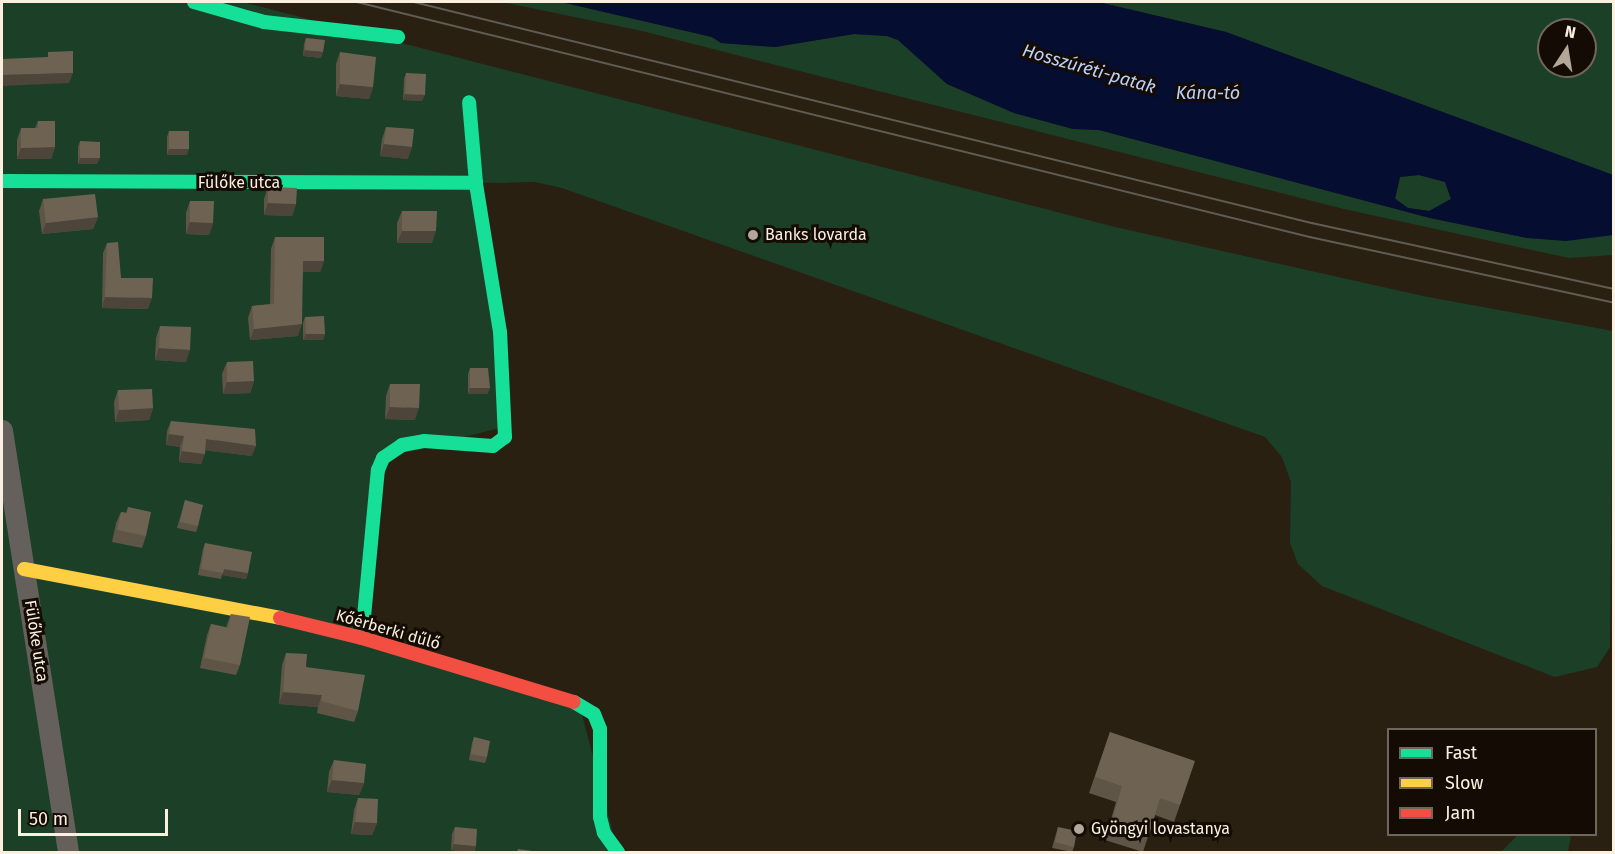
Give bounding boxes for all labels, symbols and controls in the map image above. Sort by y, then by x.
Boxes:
north arrow [1537,18,1597,78]
text: N [1563,21,1578,42]
water label: Hosszúréti-patak [1020,40,1158,98]
water label: Kána-tó [1176,82,1240,104]
street label: Fülőke utca [198,173,280,193]
place label: Banks lovarda [765,225,867,245]
marker: Banks lovarda [746,228,760,242]
street label: Fülőke utca [20,599,52,683]
street label: Kőérberki dűlő [334,606,442,654]
legend [1387,728,1597,836]
text: Fast [1445,742,1477,764]
text: Slow [1445,772,1483,794]
scale bar [21,797,171,835]
text: Jam [1445,802,1476,824]
text: 50 m [29,808,68,830]
place label: Gyöngyi lovastanya [1091,819,1230,839]
marker: Gyöngyi lovastanya [1072,822,1086,836]

